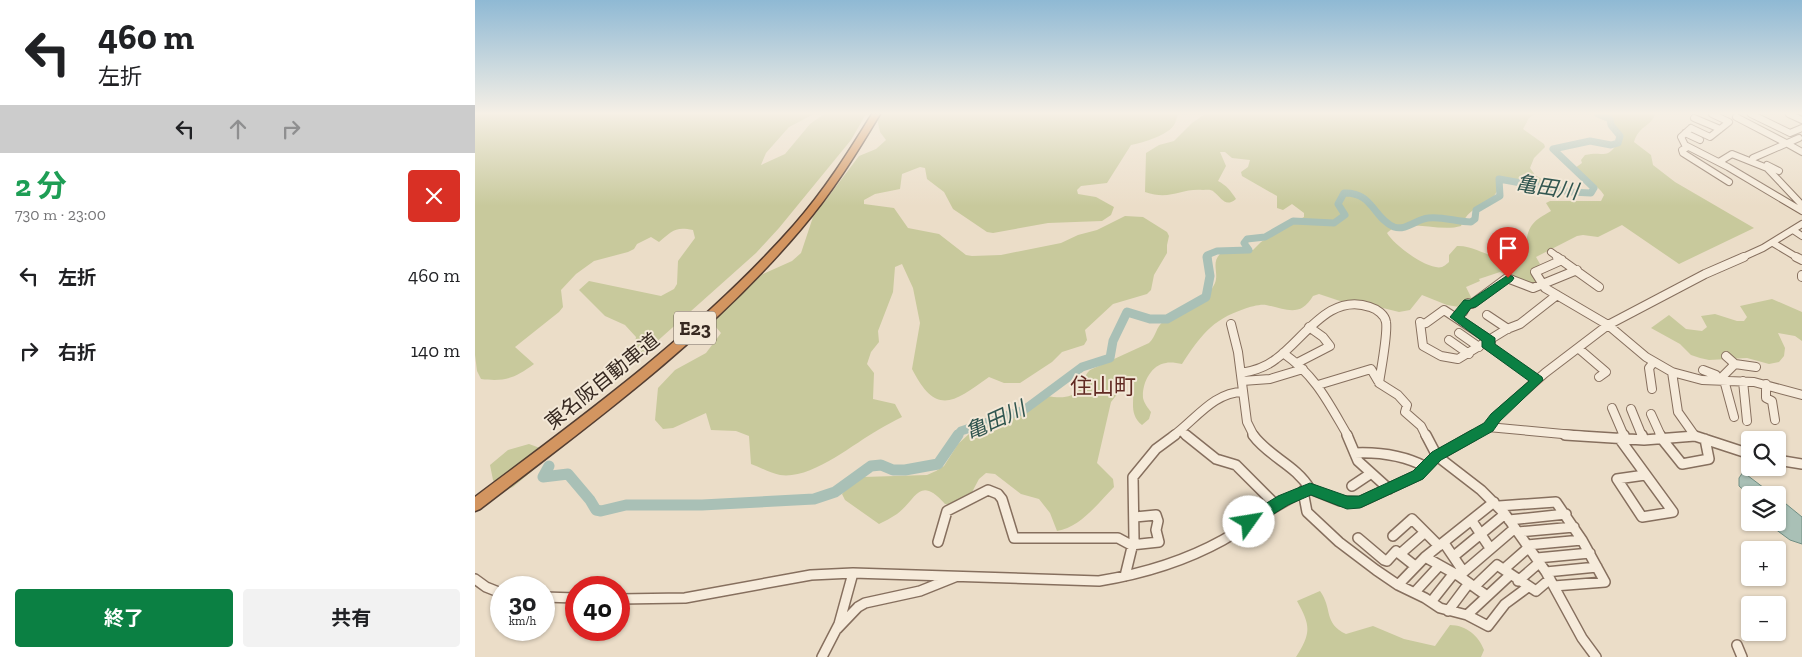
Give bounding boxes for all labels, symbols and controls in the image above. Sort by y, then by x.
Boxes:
text: 460 m [98,16,194,58]
icon: left [15,20,80,85]
text: 左折 [98,63,142,90]
icon: left [171,115,199,143]
icon: ahead [224,115,252,143]
icon: right [277,115,305,143]
text: 2 分 [15,168,67,204]
button: close [408,170,460,222]
water label: 亀田川 [1514,170,1582,204]
text: 730 m · 23:00 [15,205,106,224]
pin [1487,227,1529,278]
icon: arrive [1494,234,1522,262]
icon: left [15,262,43,290]
text: 460 m [408,264,460,287]
text: 左折 [58,266,96,289]
road number: E23 [674,312,716,344]
street label: 東名阪自動車道 [540,328,664,434]
icon: right [15,337,43,365]
text: 140 m [411,339,460,362]
text: 右折 [58,341,96,364]
district label: 住山町 [1070,373,1136,400]
water label: 亀田川 [961,395,1031,444]
map controls [1741,431,1786,641]
button: search [1741,431,1786,476]
button: layers [1741,486,1786,531]
position arrow [1222,495,1274,547]
button: + [1741,541,1786,586]
speed limit sign: 40 [565,576,630,641]
text: 30 [509,587,536,617]
button: 終了 [15,589,233,647]
button: 共有 [243,589,460,647]
button: − [1741,596,1786,641]
text: km/h [509,614,536,628]

